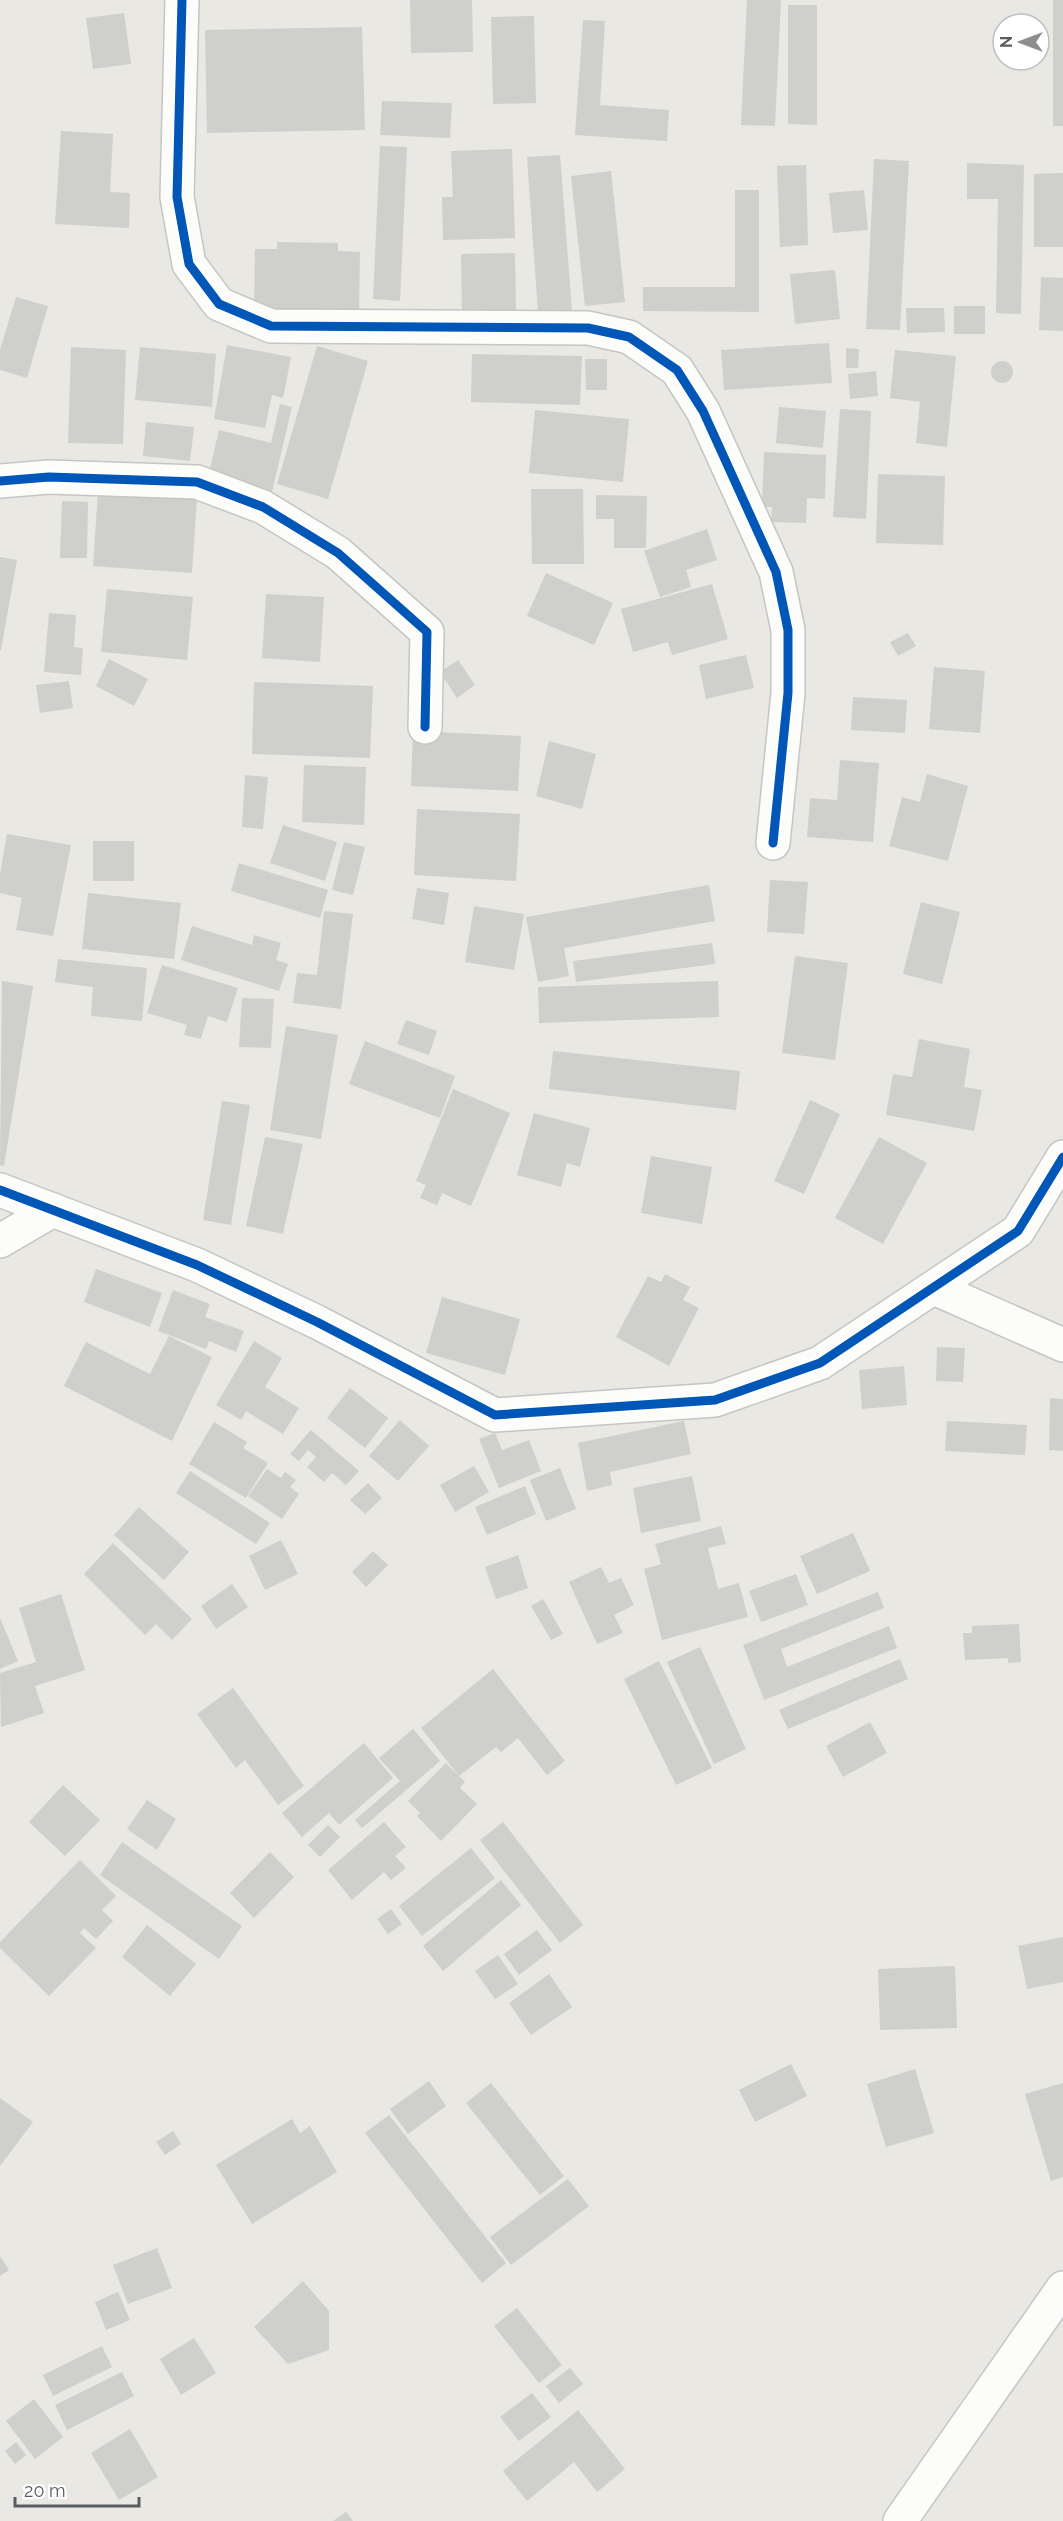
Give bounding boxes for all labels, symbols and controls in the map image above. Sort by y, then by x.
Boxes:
north arrow [991,12,1051,72]
text: N [997,36,1016,48]
scale bar [15,2470,140,2508]
text: 20 m [24,2480,66,2501]

